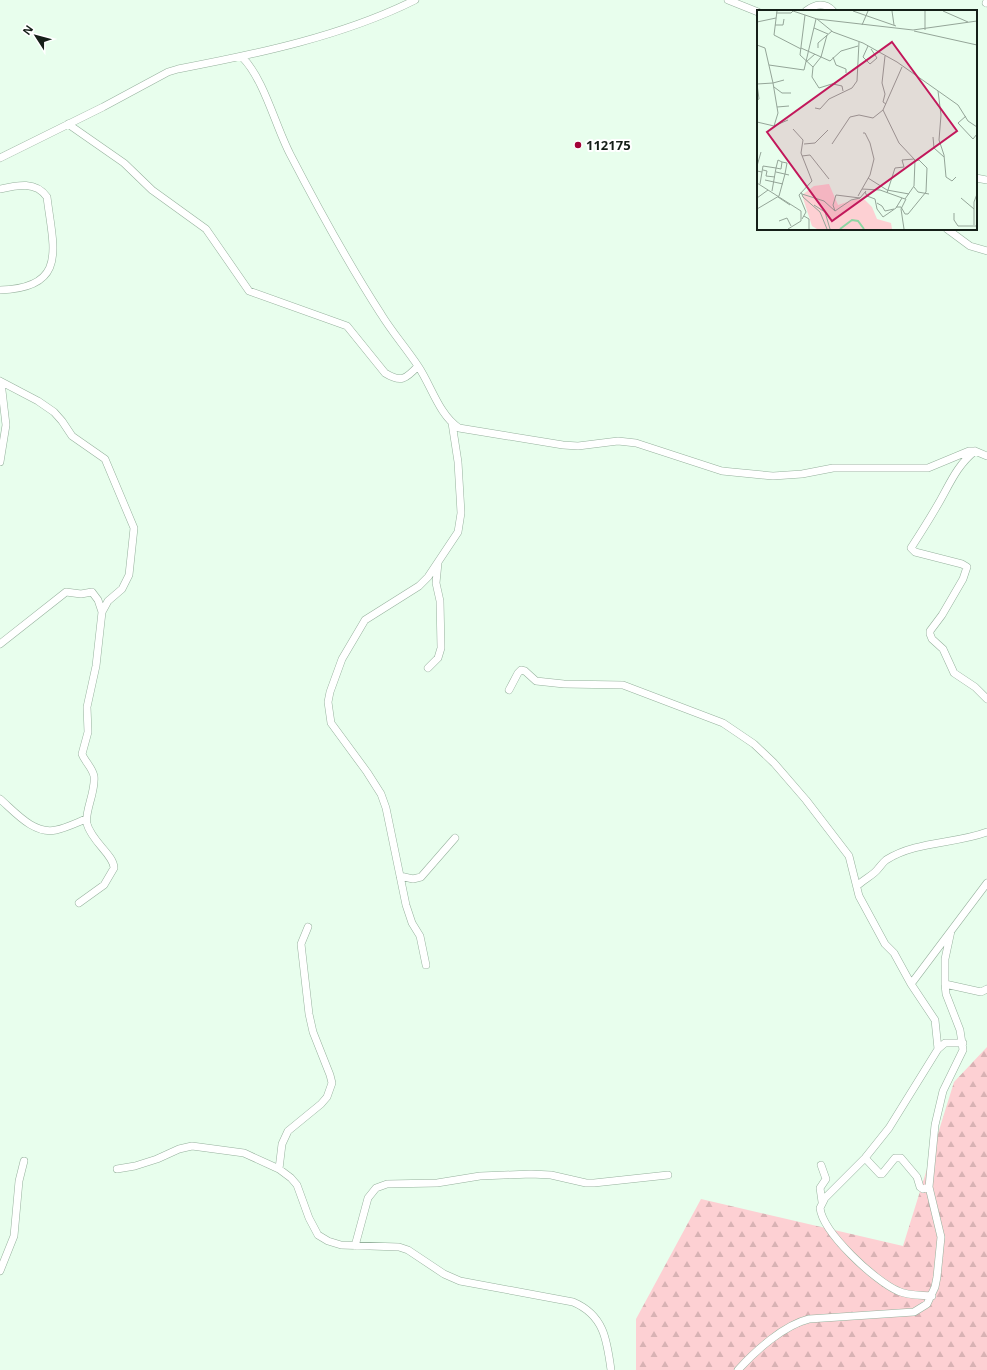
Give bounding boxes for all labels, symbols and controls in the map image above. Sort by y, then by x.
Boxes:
inset map [757,10,977,230]
north arrow [16,16,56,56]
text: N [19,22,36,38]
place label: 112175 [586,136,631,154]
marker: 112175 [573,140,583,150]

